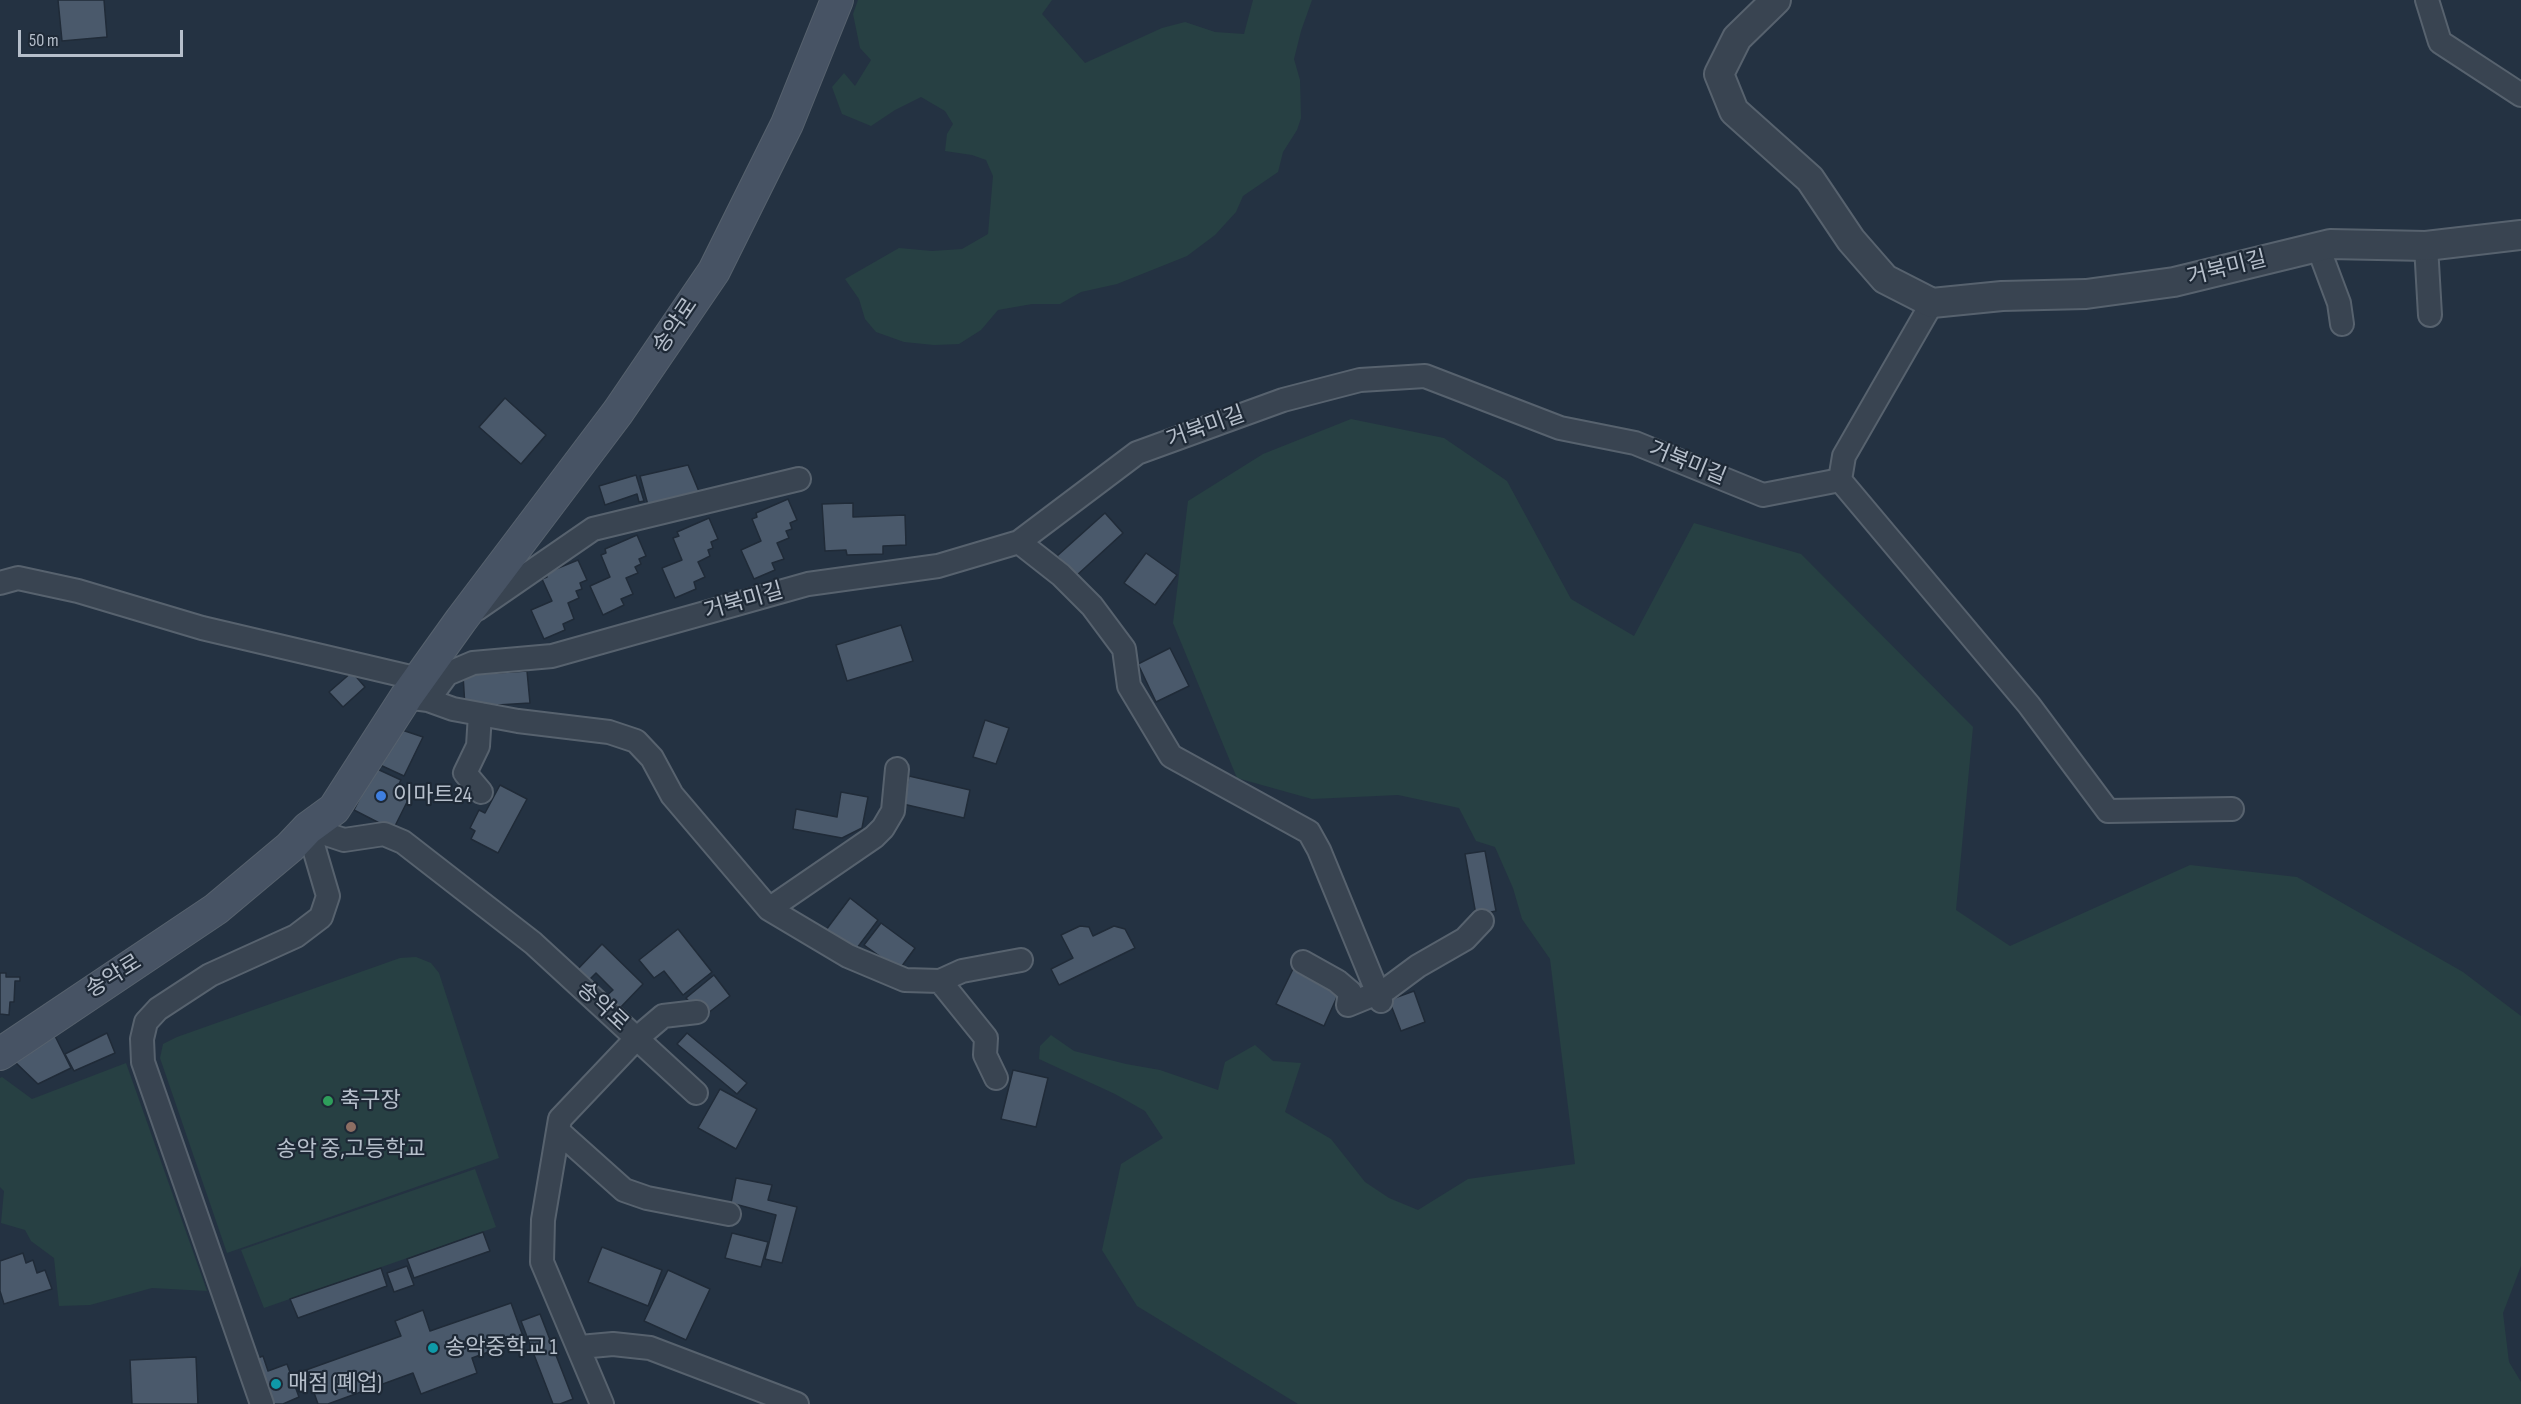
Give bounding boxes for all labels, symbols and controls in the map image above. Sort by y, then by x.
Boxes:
scale bar [21,18,186,56]
text: 50 m [29,30,59,51]
street label: 거북미길 [2185,246,2269,292]
street label: 송악로 [648,293,704,359]
street label: 거북미길 [1163,402,1249,454]
street label: 거북미길 [1645,437,1729,491]
street label: 거북미길 [701,578,787,626]
place label: 이마트24 [393,783,472,809]
marker: 이마트24 [374,789,388,803]
street label: 송악로 [81,950,147,1004]
street label: 송악로 [571,977,633,1037]
place label: 축구장 [340,1088,401,1114]
marker: 축구장 [321,1094,335,1108]
marker: 송악 중,고등학교 [344,1120,358,1134]
place label: 송악 중,고등학교 [276,1137,426,1163]
place label: 송악중학교 1 [445,1335,557,1361]
marker: 송악중학교 1 [426,1341,440,1355]
place label: 매점 (폐업) [288,1371,382,1397]
marker: 매점 (폐업) [269,1377,283,1391]

